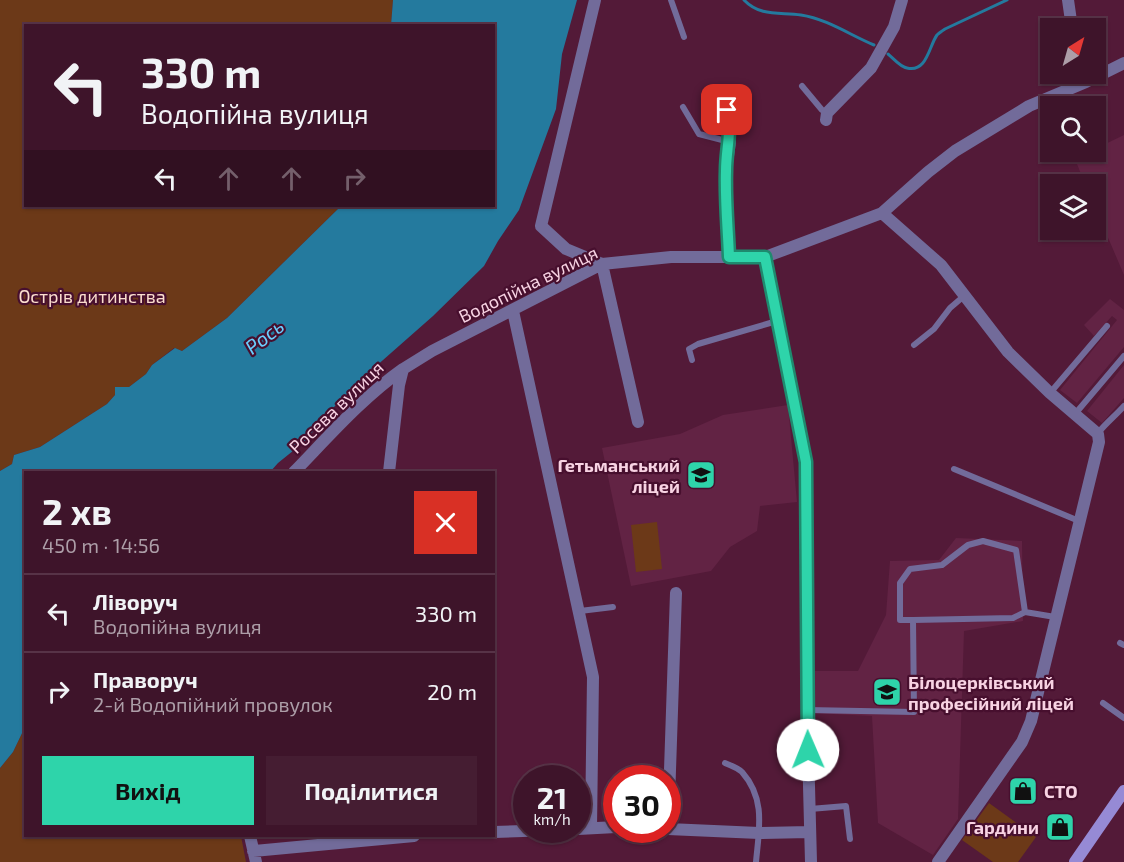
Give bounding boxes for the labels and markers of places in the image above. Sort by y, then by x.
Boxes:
pin [701,84,752,135]
place label: Гетьманський ліцей [558,454,680,497]
school or university icon: Гетьманський ліцей [685,459,717,491]
place label: Білоцерківський професійний ліцей [908,671,1074,714]
school or university icon: Білоцерківський професійний ліцей [871,676,903,708]
shop icon: СТО [1007,775,1039,807]
place label: СТО [1044,780,1078,802]
shop icon: Гардини [1044,811,1076,843]
place label: Гардини [966,816,1039,838]

